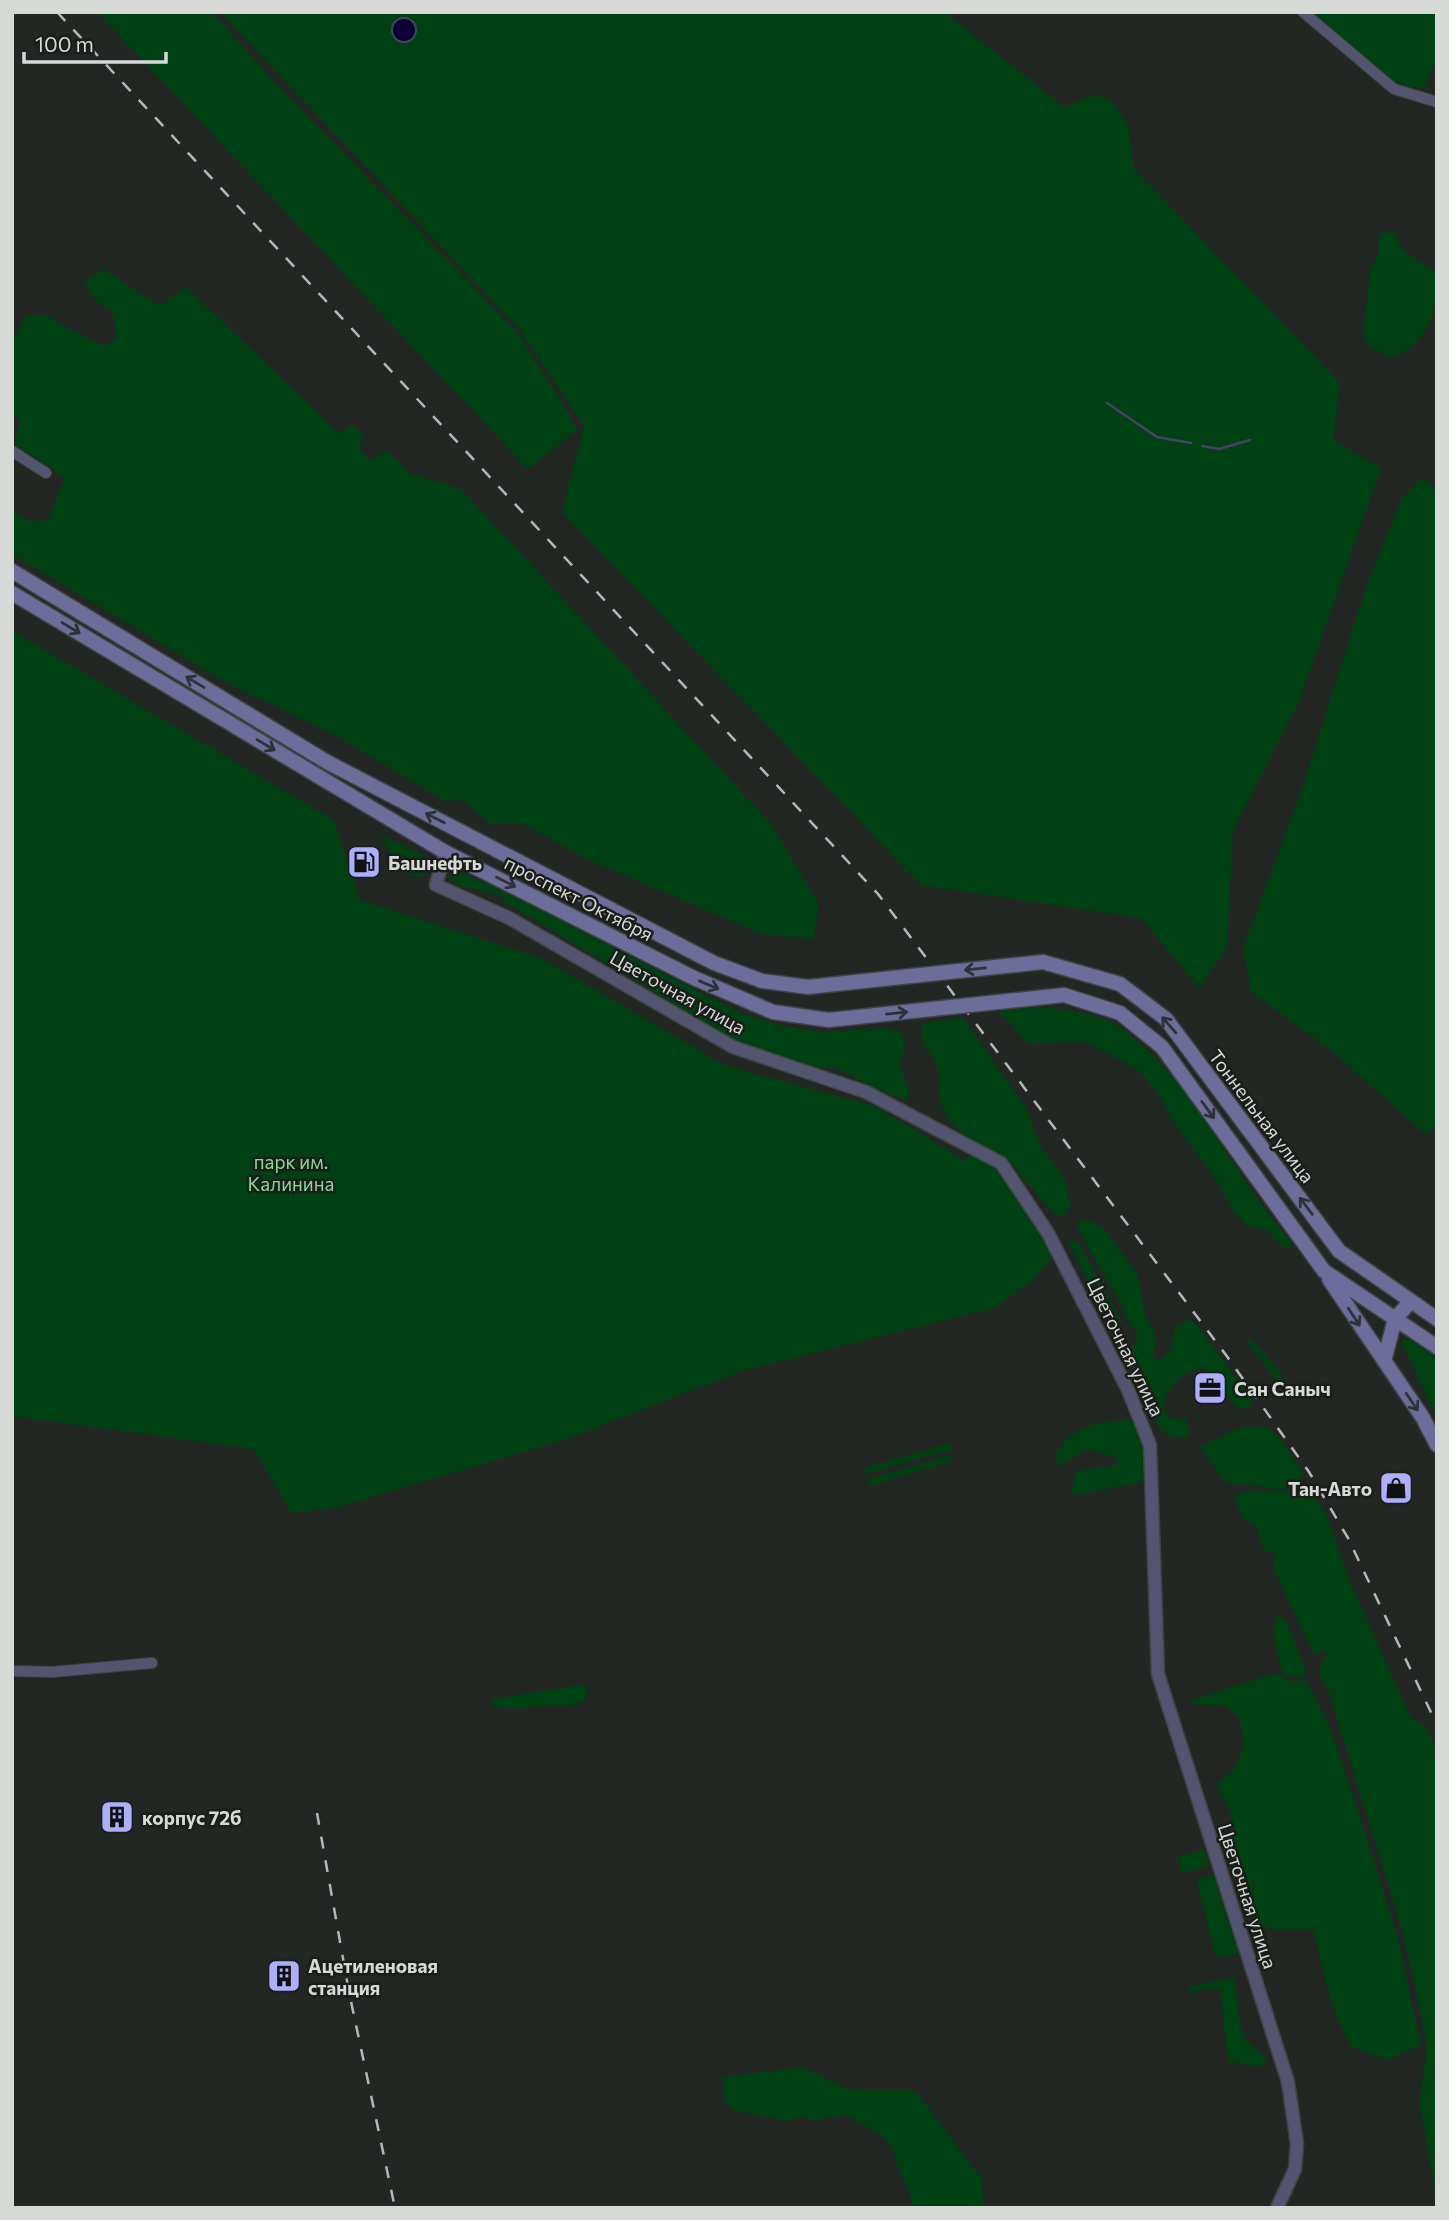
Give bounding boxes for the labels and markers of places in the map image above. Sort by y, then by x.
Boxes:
fuel station icon: Башнефть [345,843,383,881]
place label: Башнефть [388,851,482,874]
office icon: Сан Саныч [1191,1369,1229,1407]
place label: Сан Саныч [1234,1377,1331,1400]
shop icon: Тан-Авто [1377,1469,1415,1507]
place label: Тан-Авто [1288,1477,1372,1500]
building icon: корпус 72б [98,1798,136,1836]
place label: корпус 72б [142,1806,241,1829]
place label: Ацетиленовая станция [308,1954,438,1999]
building icon: Ацетиленовая станция [265,1957,303,1995]

